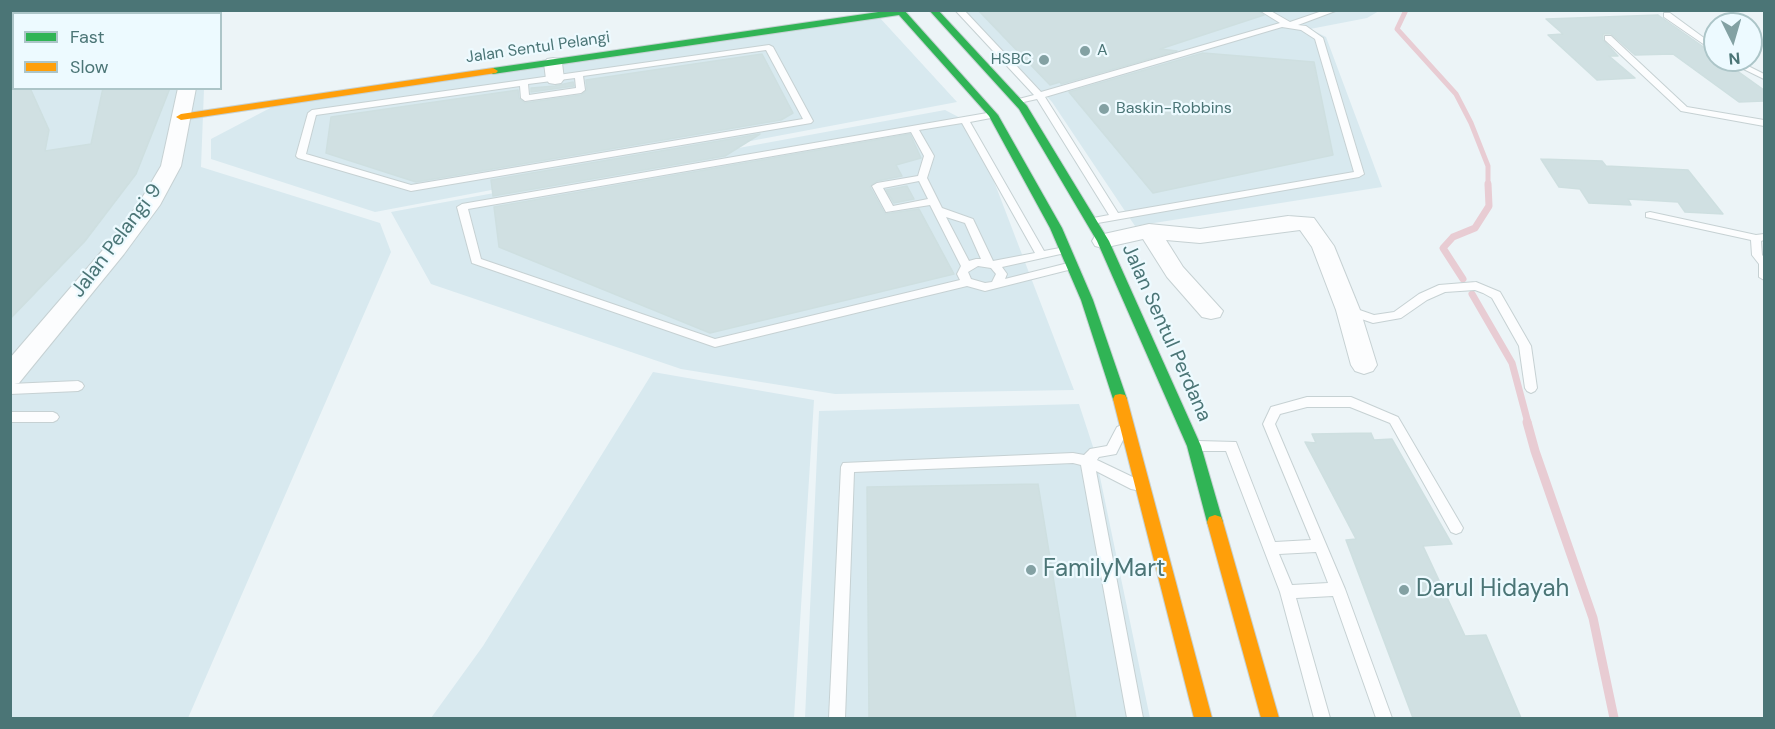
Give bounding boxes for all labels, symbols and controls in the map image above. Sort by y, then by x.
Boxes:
legend [12,12,222,90]
north arrow [1703,12,1763,72]
text: Fast [70,25,105,49]
street label: Jalan Sentul Pelangi [465,28,611,68]
place label: A [1097,41,1108,61]
marker: A [1078,44,1092,58]
text: N [1728,47,1741,69]
place label: HSBC [991,50,1032,70]
marker: HSBC [1037,53,1051,67]
text: Slow [70,55,109,79]
place label: Baskin-Robbins [1116,99,1232,119]
marker: Baskin-Robbins [1097,102,1111,116]
street label: Jalan Pelangi 9 [66,179,168,303]
street label: Jalan Sentul Perdana [1116,241,1216,425]
place label: FamilyMart [1043,556,1165,584]
marker: FamilyMart [1024,563,1038,577]
place label: Darul Hidayah [1416,576,1569,604]
marker: Darul Hidayah [1397,583,1411,597]

